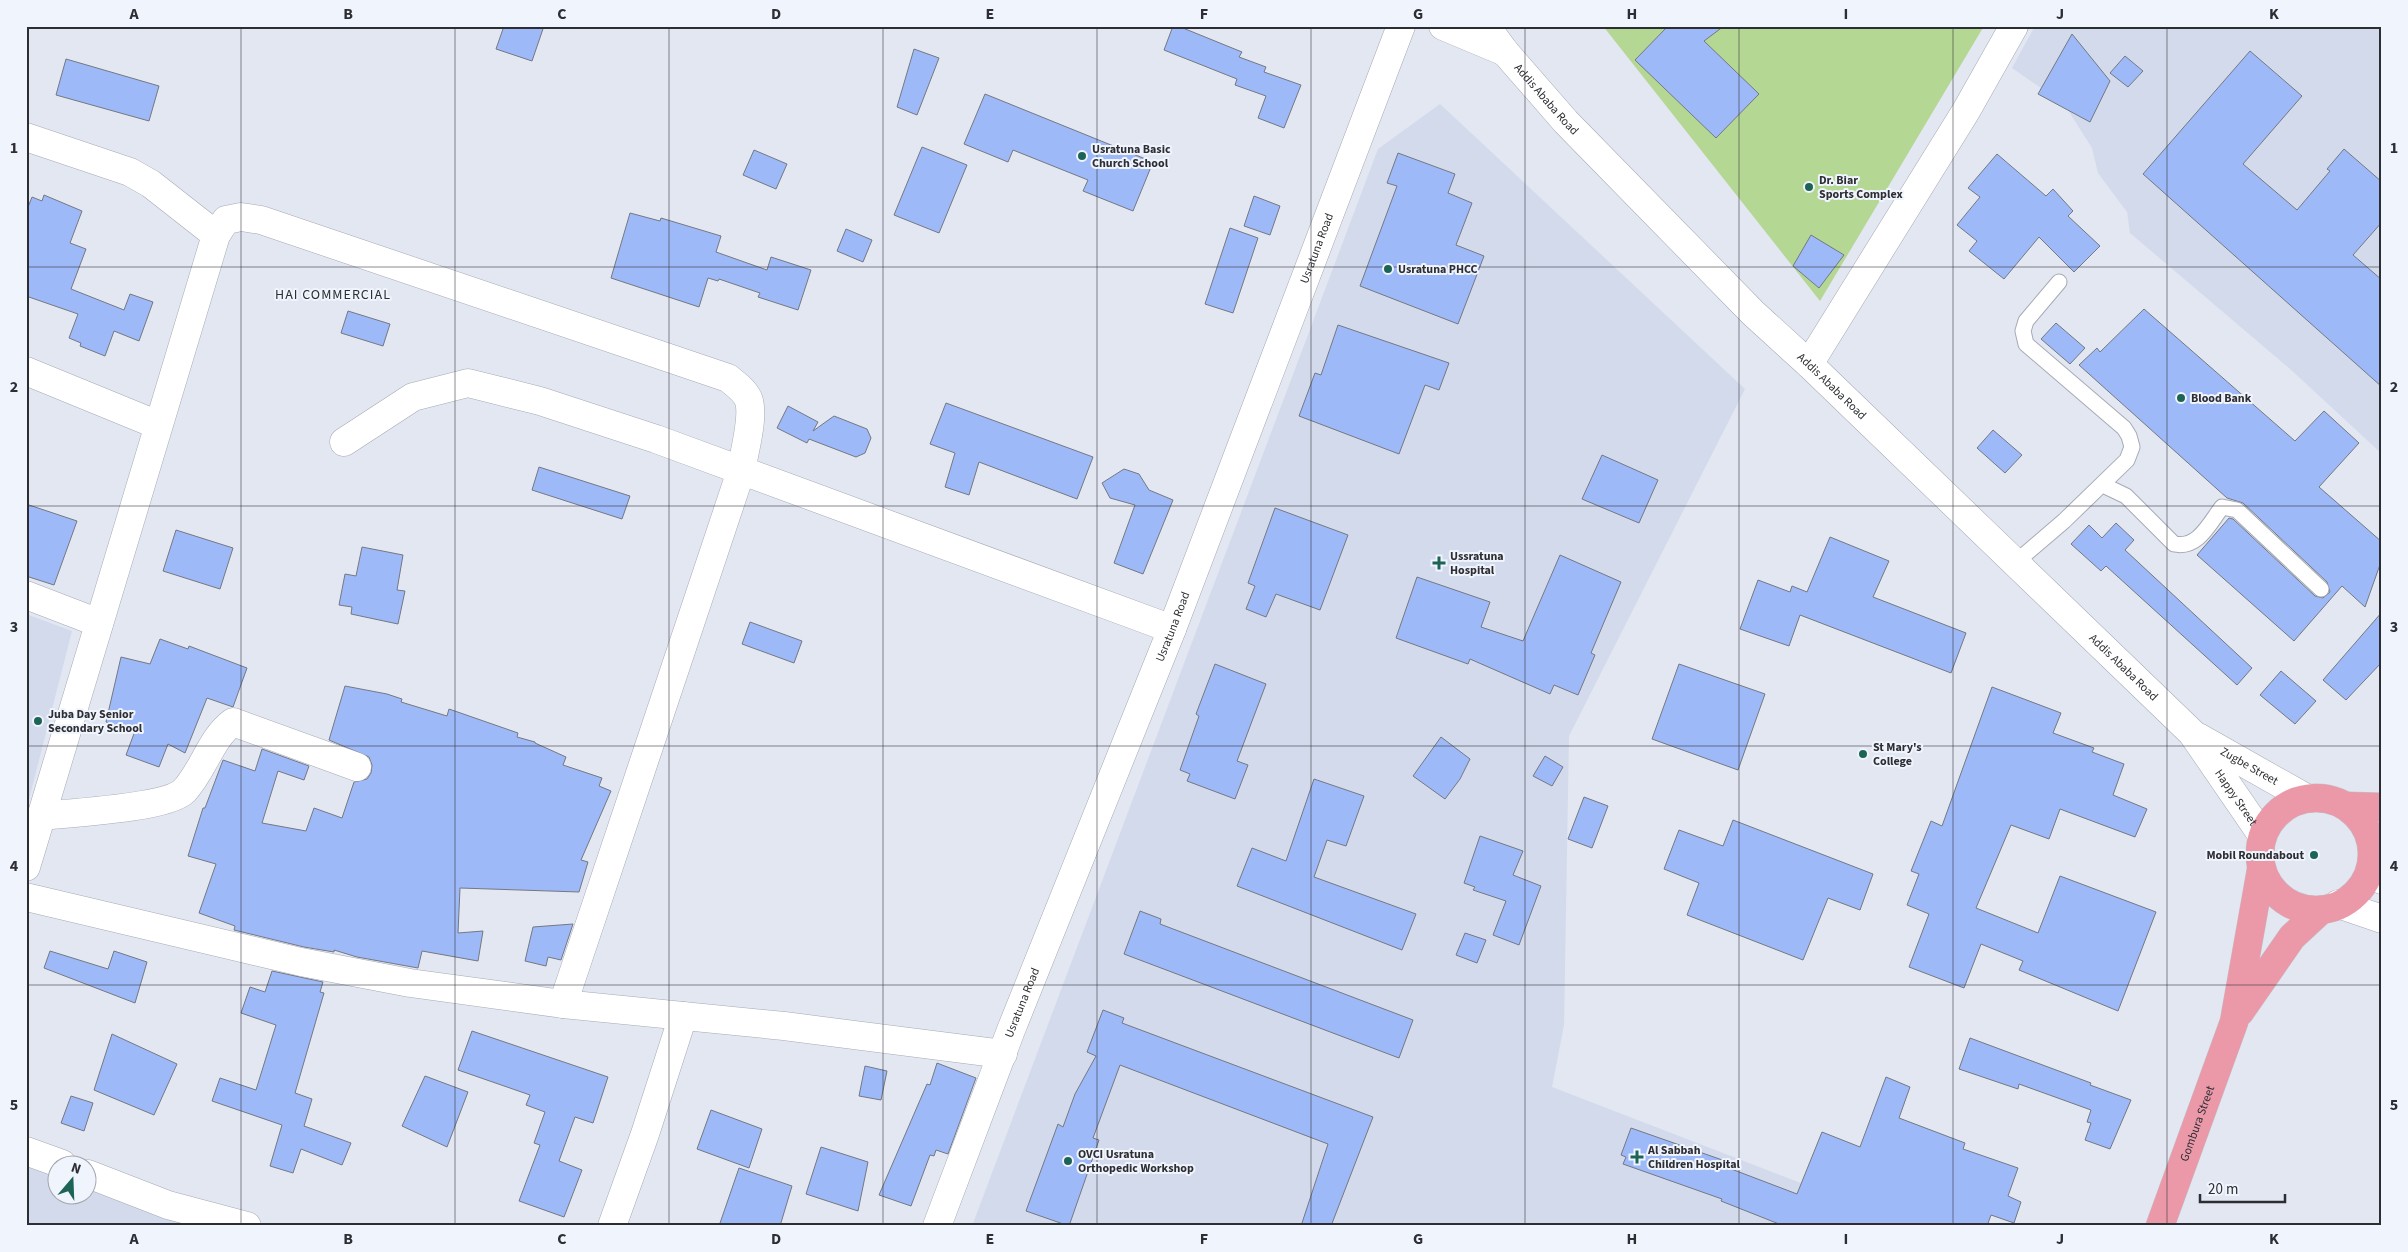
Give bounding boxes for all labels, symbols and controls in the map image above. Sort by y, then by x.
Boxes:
text: A [128,3,139,25]
text: B [343,3,353,25]
text: C [557,3,567,25]
text: D [771,3,781,25]
text: E [986,3,994,25]
text: F [1200,3,1208,25]
text: G [1413,3,1423,25]
text: H [1627,3,1637,25]
text: I [1844,3,1848,25]
text: J [2056,3,2064,25]
text: K [2269,3,2279,25]
street label: Addis Ababa Road [1510,60,1582,139]
text: 1 [10,137,18,159]
text: 1 [2390,137,2398,159]
place label: Usratuna Basic Church School [1092,141,1171,172]
marker: Usratuna Basic Church School [1076,150,1088,162]
place label: Dr. Biar Sports Complex [1819,172,1903,203]
marker: Dr. Biar Sports Complex [1803,181,1815,193]
street label: Usratuna Road [1296,211,1338,286]
place label: Usratuna PHCC [1398,261,1478,278]
marker: Usratuna PHCC [1382,263,1394,275]
district label: HAI COMMERCIAL [275,285,391,305]
street label: Addis Ababa Road [1793,349,1870,424]
text: 2 [10,376,18,398]
text: 2 [2390,376,2398,398]
place label: Blood Bank [2191,390,2252,407]
marker: Blood Bank [2175,392,2187,404]
place label: Ussratuna Hospital [1450,548,1504,579]
marker: Ussratuna Hospital [1432,556,1446,570]
street label: Usratuna Road [1152,589,1194,664]
text: 3 [10,616,18,638]
text: 3 [2390,616,2398,638]
street label: Addis Ababa Road [2085,630,2162,705]
place label: Juba Day Senior Secondary School [48,706,143,737]
marker: Juba Day Senior Secondary School [32,715,44,727]
place label: St Mary's College [1873,739,1922,770]
street label: Zugbe Street [2217,743,2281,790]
marker: St Mary's College [1857,748,1869,760]
street label: Happy Street [2210,766,2261,829]
place label: Mobil Roundabout [2206,847,2304,864]
marker: Mobil Roundabout [2308,849,2320,861]
text: 4 [10,855,19,877]
text: 4 [2390,855,2399,877]
street label: Usratuna Road [1001,965,1044,1040]
street label: Gombura Street [2176,1083,2219,1164]
text: 5 [10,1094,18,1116]
text: 5 [2390,1094,2398,1116]
place label: Al Sabbah Children Hospital [1647,1142,1740,1173]
place label: OVCI Usratuna Orthopedic Workshop [1078,1146,1194,1177]
marker: Al Sabbah Children Hospital [1630,1150,1644,1164]
north arrow [48,1154,98,1204]
marker: OVCI Usratuna Orthopedic Workshop [1062,1155,1074,1167]
text: N [68,1158,84,1180]
scale bar [2200,1172,2286,1204]
text: 20 m [2208,1179,2238,1200]
text: A [128,1228,139,1250]
text: B [343,1228,353,1250]
text: C [557,1228,567,1250]
text: D [771,1228,781,1250]
text: E [986,1228,994,1250]
text: F [1200,1228,1208,1250]
text: G [1413,1228,1423,1250]
text: H [1627,1228,1637,1250]
text: I [1844,1228,1848,1250]
text: J [2056,1228,2064,1250]
text: K [2269,1228,2279,1250]

